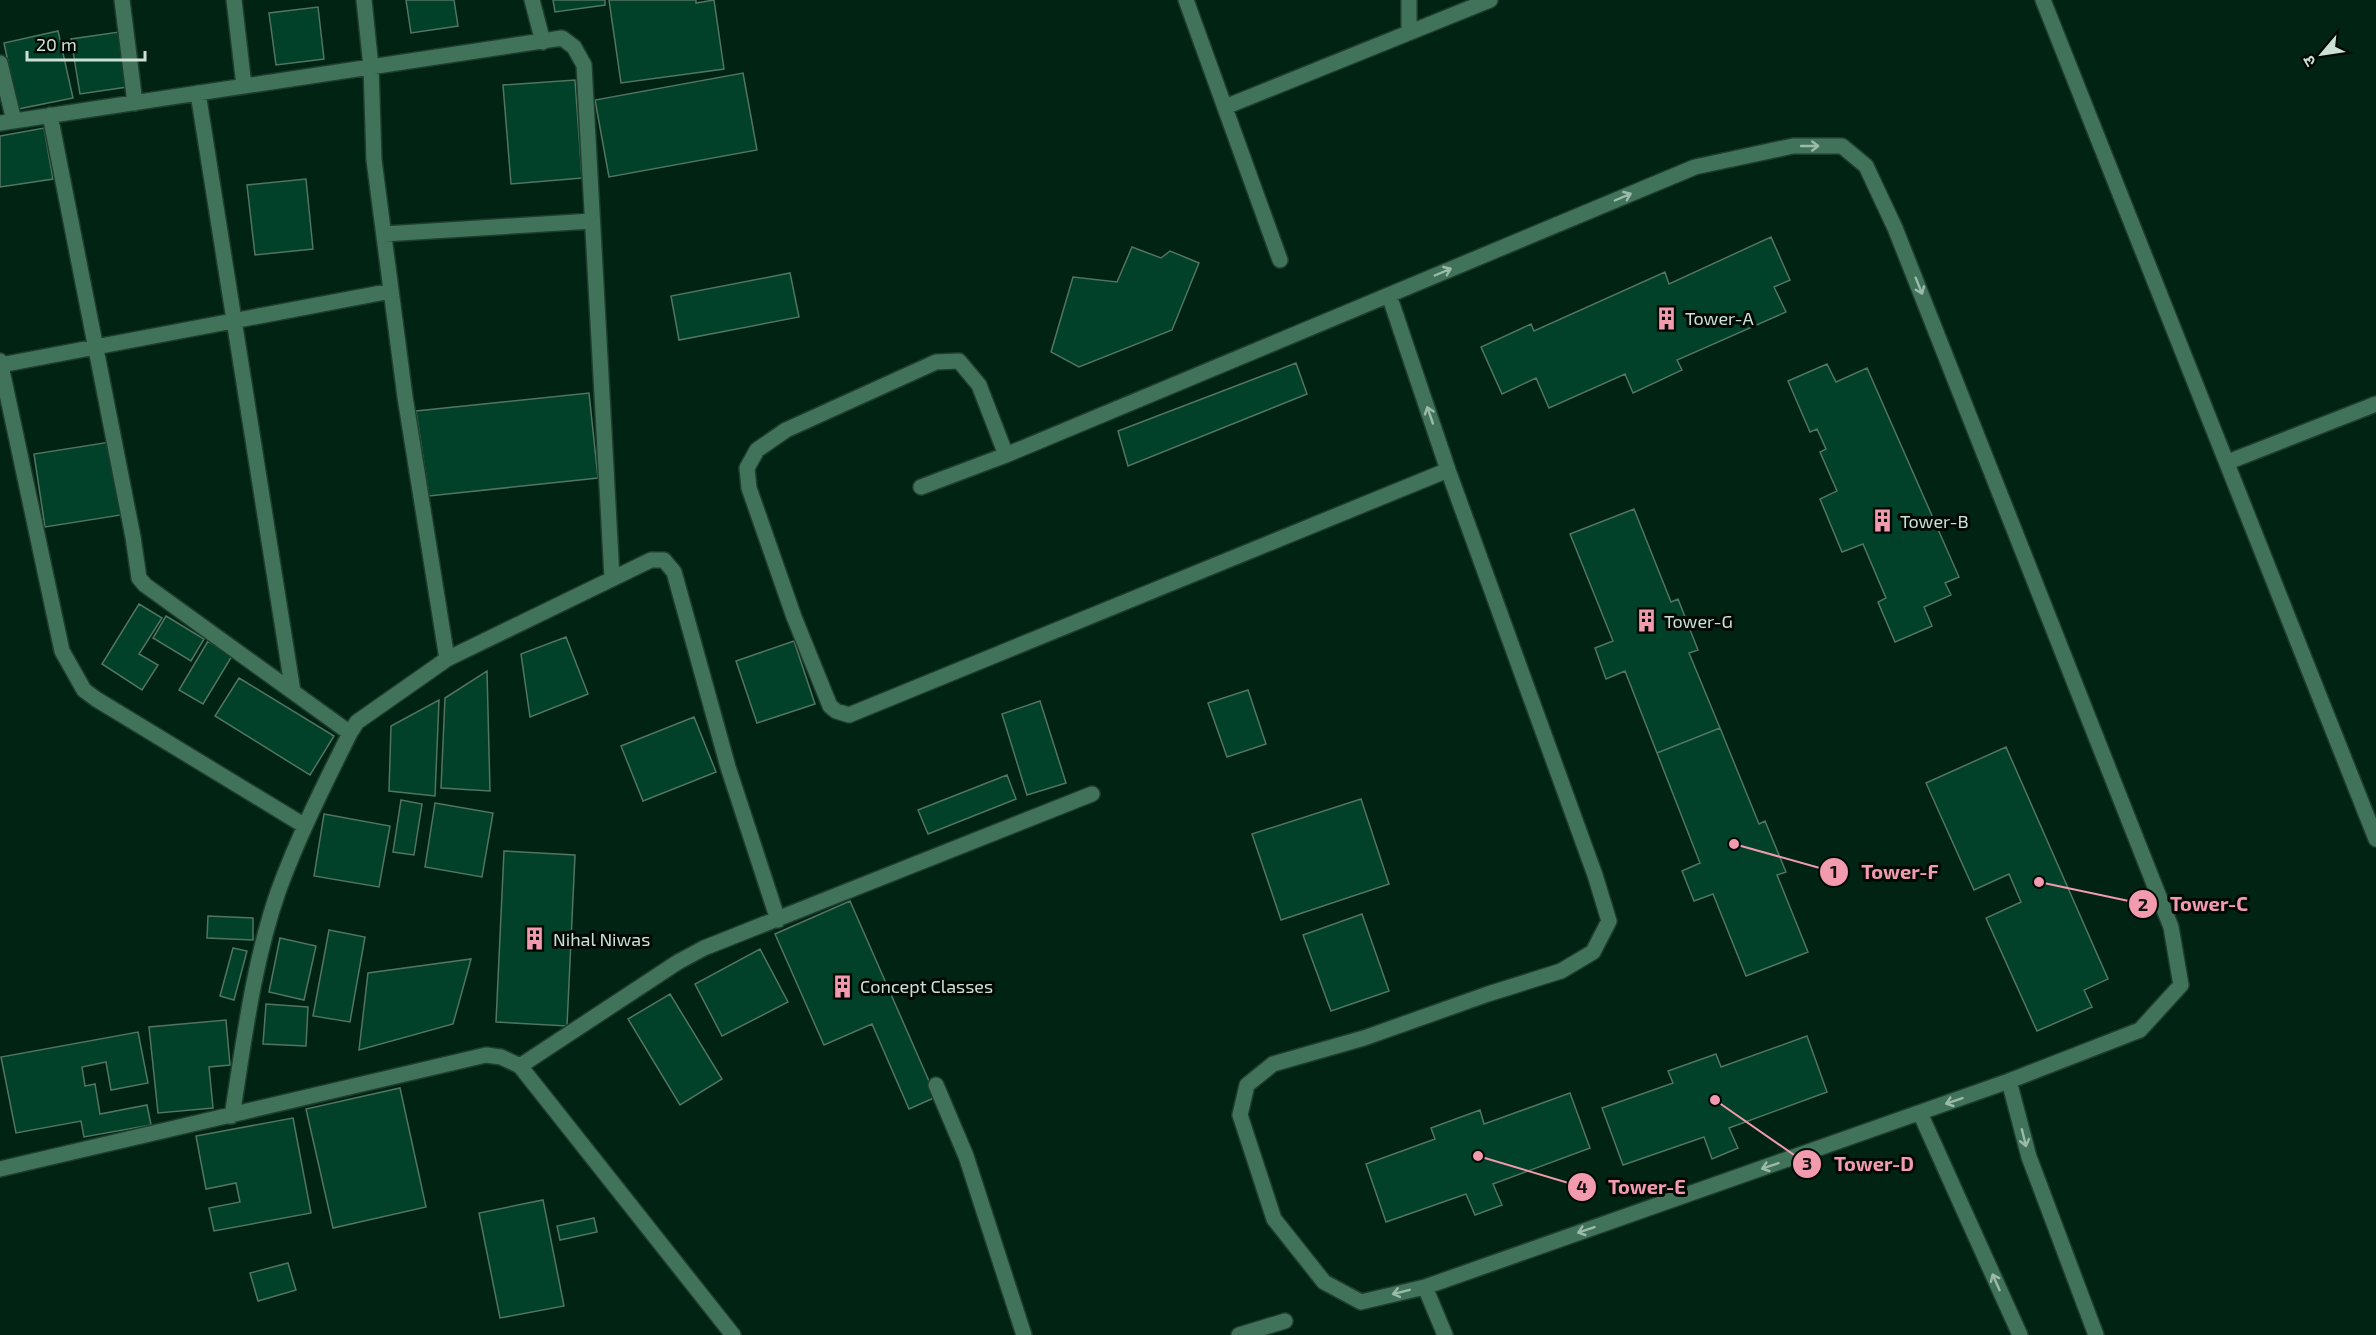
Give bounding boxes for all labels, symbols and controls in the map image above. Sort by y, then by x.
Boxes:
scale bar [27,24,146,62]
north arrow [2292,24,2352,84]
text: 20 m [36,33,77,55]
text: उ [2298,52,2319,70]
one-way arrow [1799,140,1819,152]
one-way arrow [1613,191,1632,202]
one-way arrow [1434,266,1452,277]
one-way arrow [1914,277,1925,295]
building icon: Tower-A [1654,305,1680,331]
place label: Tower-A [1685,307,1755,329]
one-way arrow [1423,406,1434,425]
building icon: Tower-B [1869,508,1895,534]
place label: Tower-B [1900,510,1969,532]
building icon: Tower-G [1633,608,1659,634]
place label: Tower-G [1664,610,1733,632]
callout: Tower-F [1819,853,1951,891]
text: Tower-F [1861,859,1939,883]
text: 1 [1830,860,1838,882]
callout: Tower-C [2128,885,2260,923]
text: Tower-C [2170,891,2248,915]
text: 2 [2138,893,2148,915]
building icon: Nihal Niwas [522,926,548,952]
place label: Nihal Niwas [553,928,650,950]
building icon: Concept Classes [829,973,855,999]
place label: Concept Classes [860,975,993,997]
one-way arrow [1945,1096,1964,1107]
one-way arrow [2018,1128,2030,1147]
callout: Tower-D [1792,1145,1926,1183]
text: Tower-D [1834,1151,1914,1175]
text: 3 [1802,1152,1812,1174]
one-way arrow [1761,1161,1780,1172]
callout: Tower-E [1567,1168,1698,1206]
text: Tower-E [1608,1174,1686,1198]
text: 4 [1576,1175,1588,1197]
one-way arrow [1577,1226,1596,1237]
one-way arrow [1989,1273,2001,1291]
one-way arrow [1392,1287,1411,1299]

